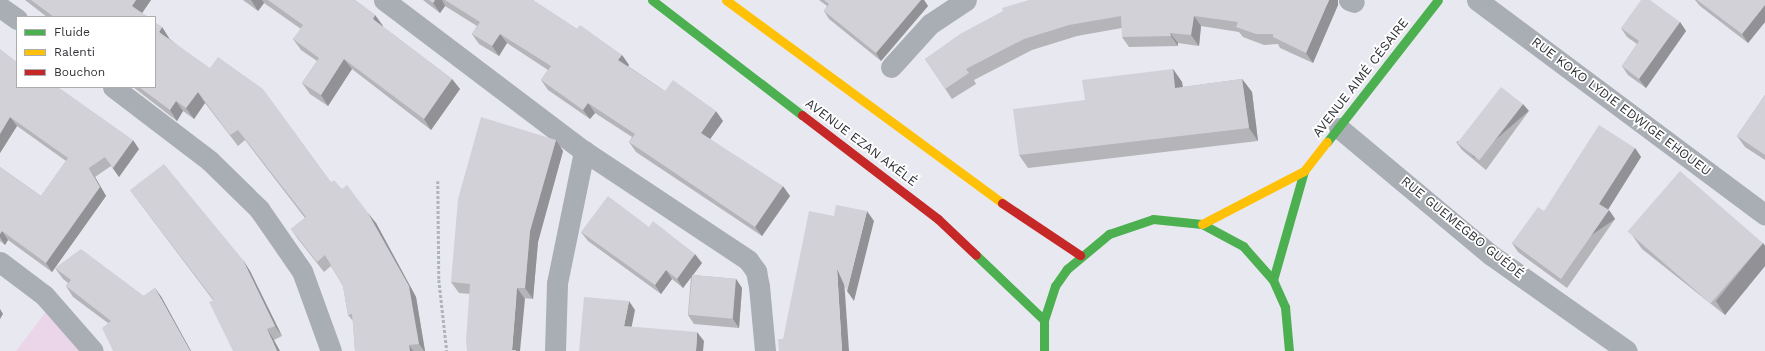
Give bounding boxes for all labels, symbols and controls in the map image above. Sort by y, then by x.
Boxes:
street label: AVENUE AIMÉ CÉSAIRE [1310,15,1412,141]
legend [16,16,156,88]
text: Fluide [54,25,90,39]
street label: RUE KOKO LYDIE EDWIGE EHOUEU [1528,34,1714,180]
text: Ralenti [54,45,95,59]
text: Bouchon [54,65,105,79]
street label: AVENUE EZAN AKÉLÉ [802,96,920,190]
street label: RUE GUEMEGBO GUÉDÉ [1398,174,1526,282]

